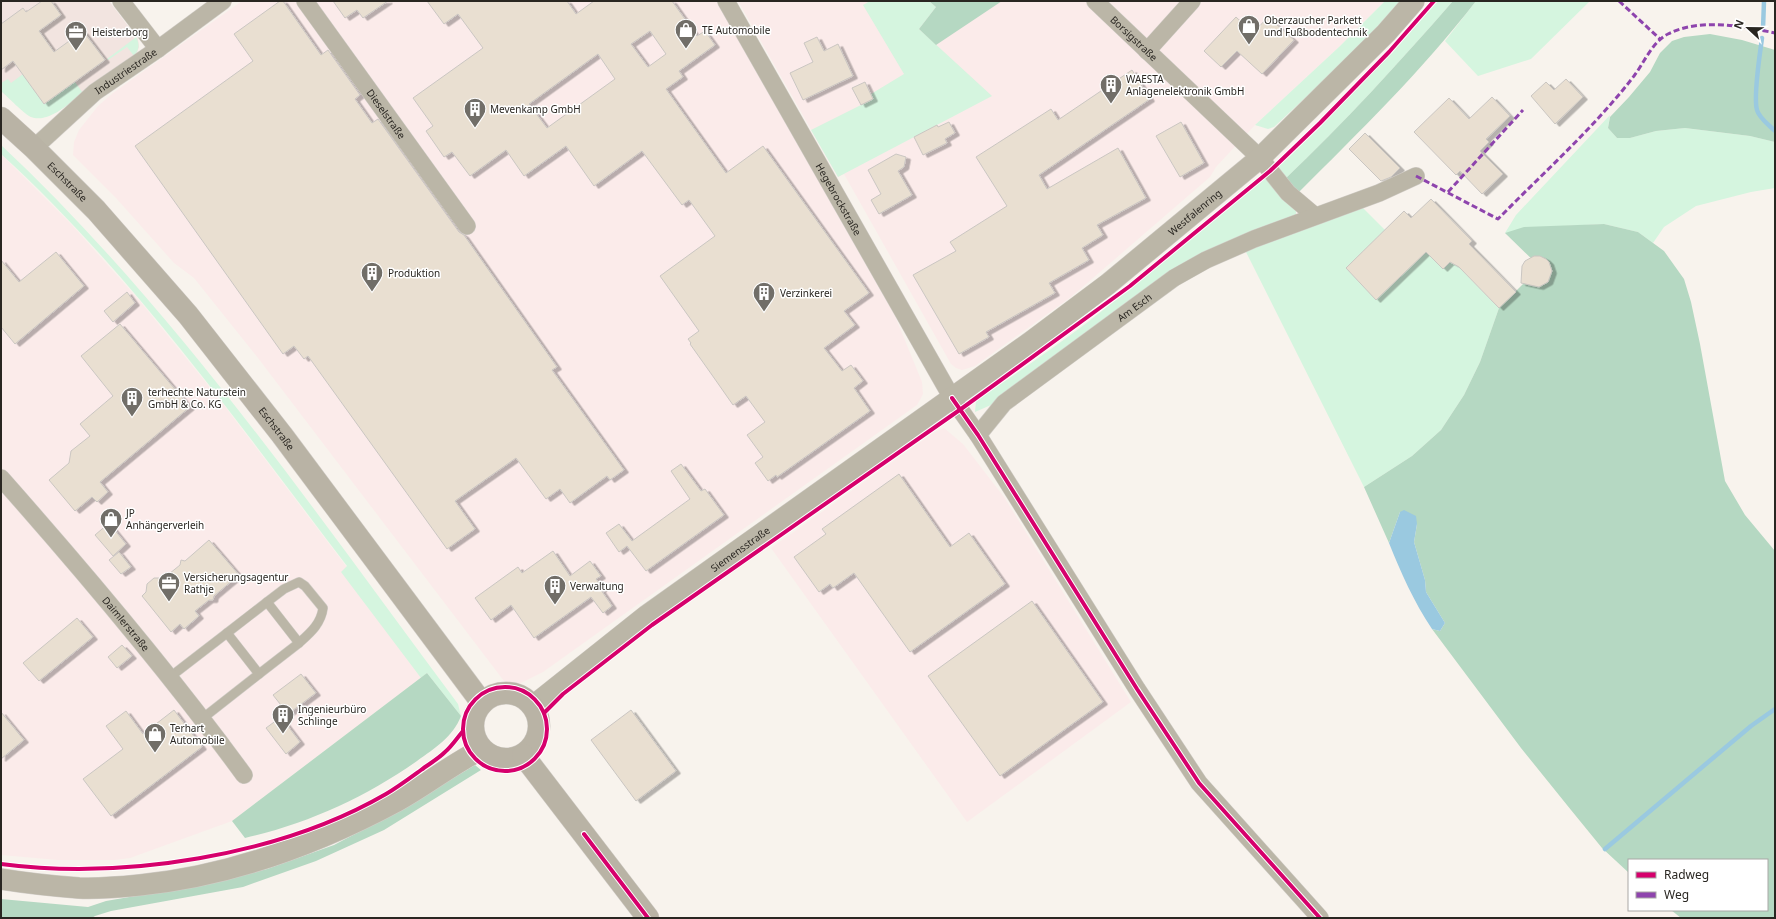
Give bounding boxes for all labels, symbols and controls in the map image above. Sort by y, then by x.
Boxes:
north arrow [1728,8,1768,48]
street label: Borsigstraße [1107,12,1161,64]
shop icon: Oberzaucher Parkett und Fußbodentechnik [1236,13,1262,46]
place label: Oberzaucher Parkett und Fußbodentechnik [1264,13,1368,39]
shop icon: TE Automobile [673,17,699,50]
text: N [1730,17,1747,31]
office icon: Heisterborg [63,19,89,52]
place label: TE Automobile [702,23,771,37]
place label: Heisterborg [92,25,148,39]
street label: Industriestraße [92,45,160,97]
building icon: WAESTA Anlagenelektronik GmbH [1098,72,1124,105]
place label: WAESTA Anlagenelektronik GmbH [1126,72,1244,98]
street label: Dieselstraße [363,86,409,142]
building icon: Mevenkamp GmbH [462,96,488,129]
place label: Mevenkamp GmbH [490,102,581,116]
street label: Eschstraße [44,158,91,205]
street label: Hegebrockstraße [813,160,865,238]
street label: Westfalenring [1165,186,1224,239]
building icon: Produktion [359,260,385,293]
place label: Produktion [388,266,440,280]
building icon: Verzinkerei [751,280,777,313]
place label: Verzinkerei [780,286,832,300]
street label: Am Esch [1114,290,1154,325]
building icon: terhechte Naturstein GmbH & Co. KG [119,385,145,418]
place label: terhechte Naturstein GmbH & Co. KG [148,385,246,411]
street label: Eschstraße [256,404,298,453]
shop icon: JP Anhängerverleih [98,506,124,539]
place label: JP Anhängerverleih [125,506,204,532]
street label: Siemensstraße [708,523,773,575]
office icon: Versicherungsagentur Rathje [156,570,182,603]
place label: Versicherungsagentur Rathje [184,570,289,596]
building icon: Verwaltung [542,573,568,606]
place label: Verwaltung [570,579,624,593]
street label: Daimlerstraße [99,593,153,654]
building icon: Ingenieurbüro Schlinge [270,702,296,735]
place label: Ingenieurbüro Schlinge [298,702,366,728]
shop icon: Terhart Automobile [142,721,168,754]
place label: Terhart Automobile [170,721,225,747]
legend [1628,859,1768,911]
text: Radweg [1664,866,1709,883]
text: Weg [1664,886,1689,903]

